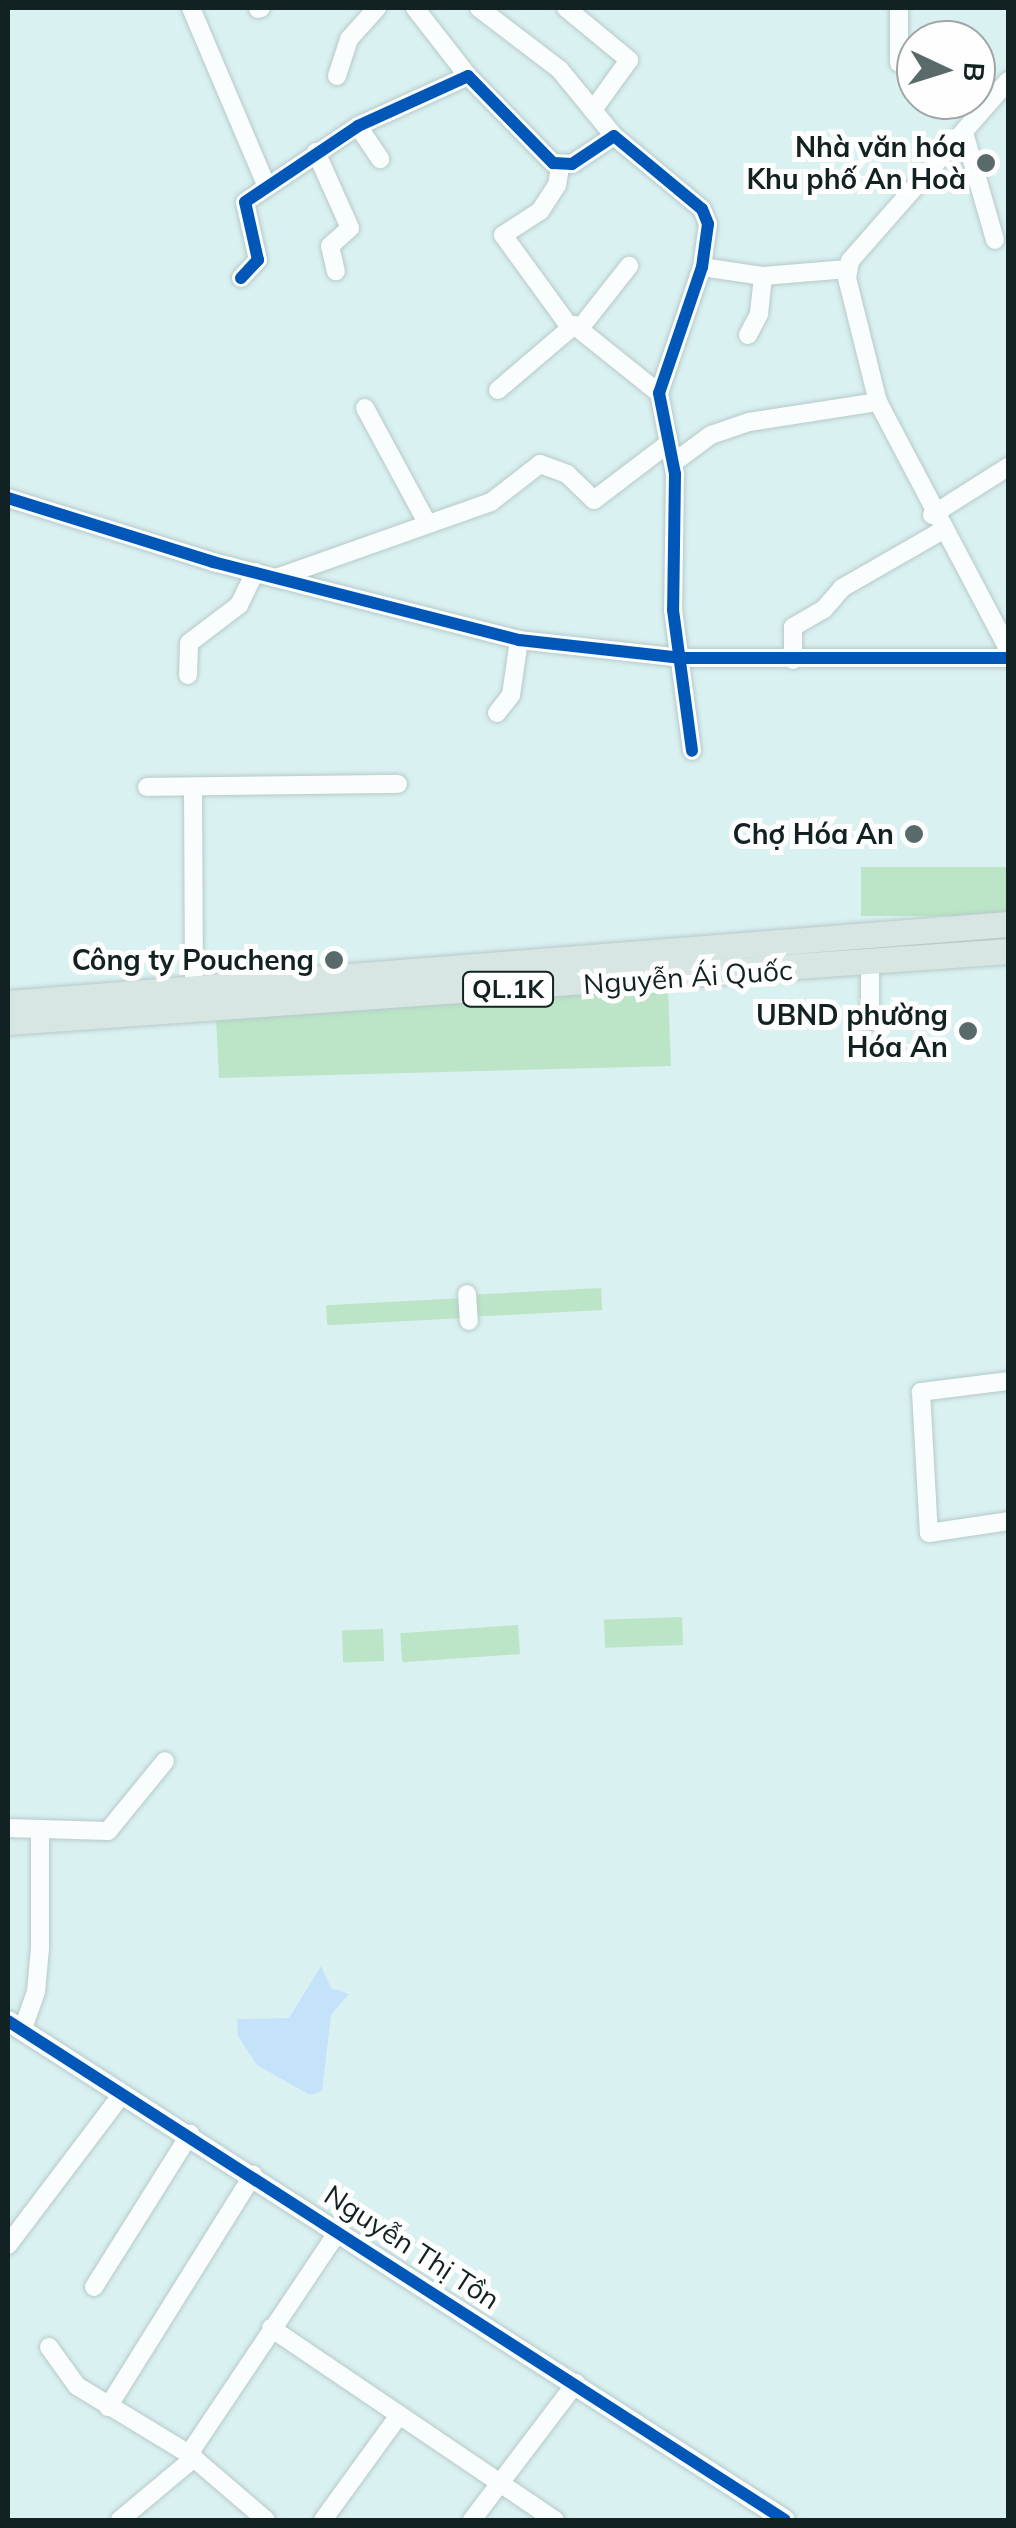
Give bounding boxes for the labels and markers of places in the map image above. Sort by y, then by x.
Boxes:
place label: Nhà văn hóa Khu phố An Hoà [746,130,966,196]
marker: Nhà văn hóa Khu phố An Hoà [975,152,997,174]
place label: Chợ Hóa An [733,817,894,851]
marker: Chợ Hóa An [903,823,925,845]
place label: Công ty Poucheng [72,943,314,977]
marker: Công ty Poucheng [323,949,345,971]
place label: UBND phường Hóa An [756,998,948,1064]
marker: UBND phường Hóa An [957,1020,979,1042]

